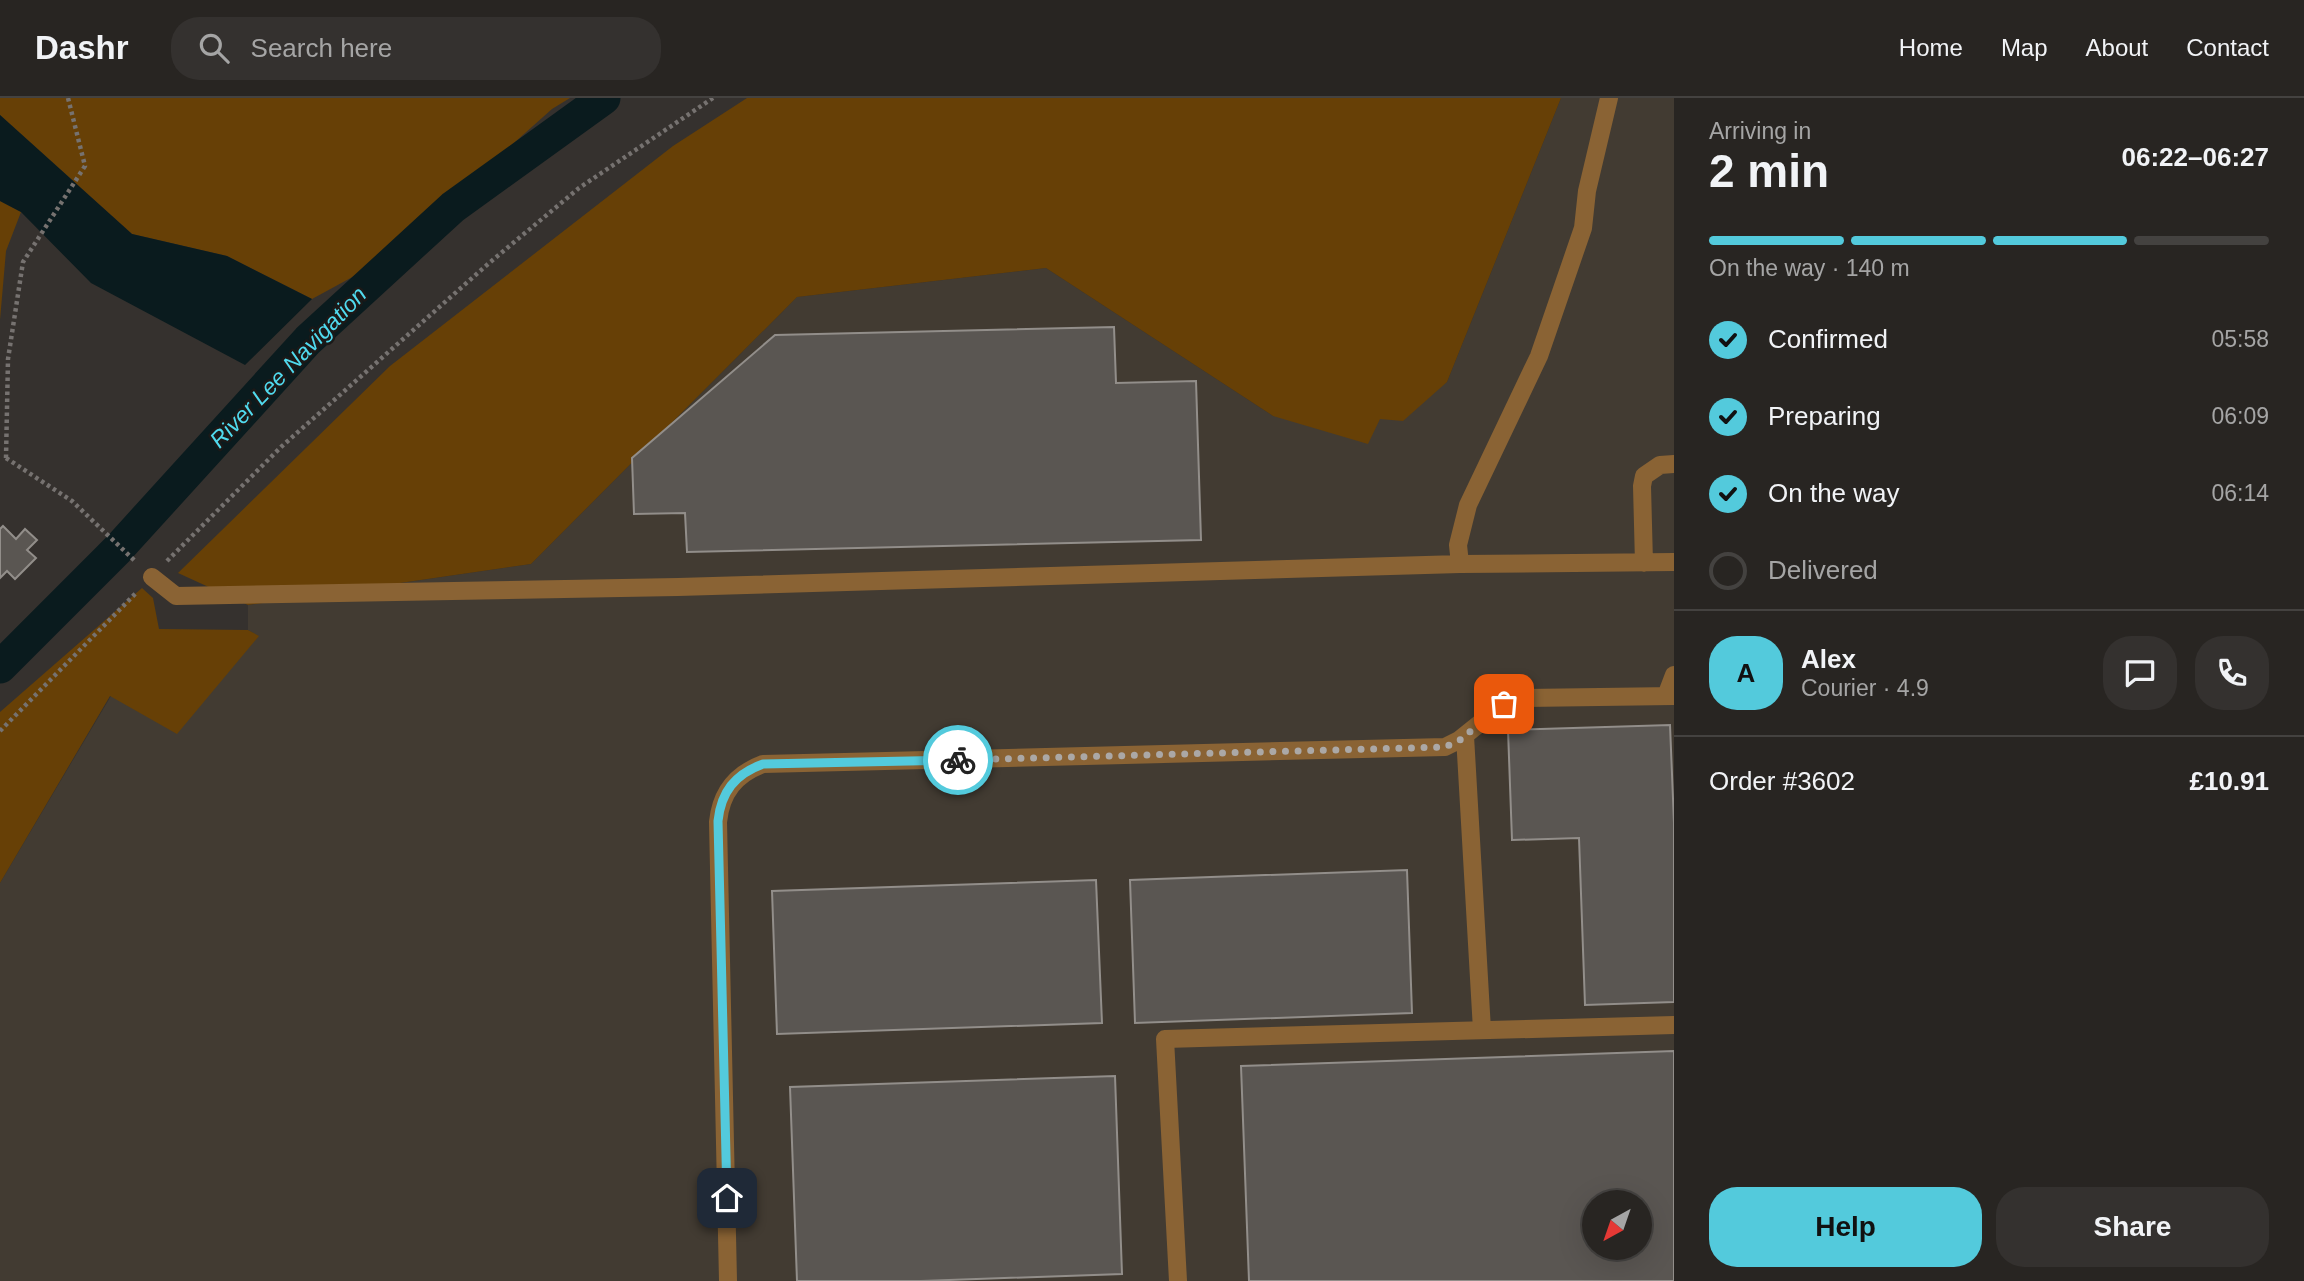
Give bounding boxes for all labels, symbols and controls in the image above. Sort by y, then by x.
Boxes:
search box [171,17,661,80]
text: Dashr [35,29,129,66]
icon: search [195,29,233,67]
text: Search here [251,33,392,63]
text: Home [1899,34,1963,61]
text: Map [2001,34,2048,61]
text: About [2086,34,2148,61]
text: Contact [2186,34,2269,61]
text: Arriving in [1709,118,1811,144]
text: 06:22–06:27 [2122,142,2269,172]
text: 2 min [1709,145,1829,197]
text: On the way · 140 m [1709,255,1910,281]
water label: River Lee Navigation [204,281,372,453]
icon: check [1709,321,1747,359]
text: Confirmed [1768,324,1888,354]
text: 05:58 [2211,326,2269,352]
icon: check [1709,398,1747,436]
text: Preparing [1768,401,1881,431]
text: 06:09 [2211,403,2269,429]
icon: check [1709,475,1747,513]
text: On the way [1768,478,1900,508]
text: 06:14 [2211,480,2269,506]
text: Delivered [1768,555,1878,585]
button: chat [2103,636,2177,710]
button: phone [2195,636,2269,710]
text: Alex [1801,644,1856,674]
text: A [1737,658,1755,688]
pin [1474,674,1534,734]
text: Courier · 4.9 [1801,675,1929,701]
icon: bag [1485,685,1523,723]
courier [923,725,993,795]
icon: bike [939,741,977,779]
text: Order #3602 [1709,766,1855,796]
text: £10.91 [2189,766,2269,796]
pin [697,1168,757,1228]
icon: home [708,1179,746,1217]
button: Help [1709,1187,1982,1267]
button: Share [1996,1187,2269,1267]
north arrow [1582,1190,1652,1260]
map controls [1582,1190,1652,1260]

